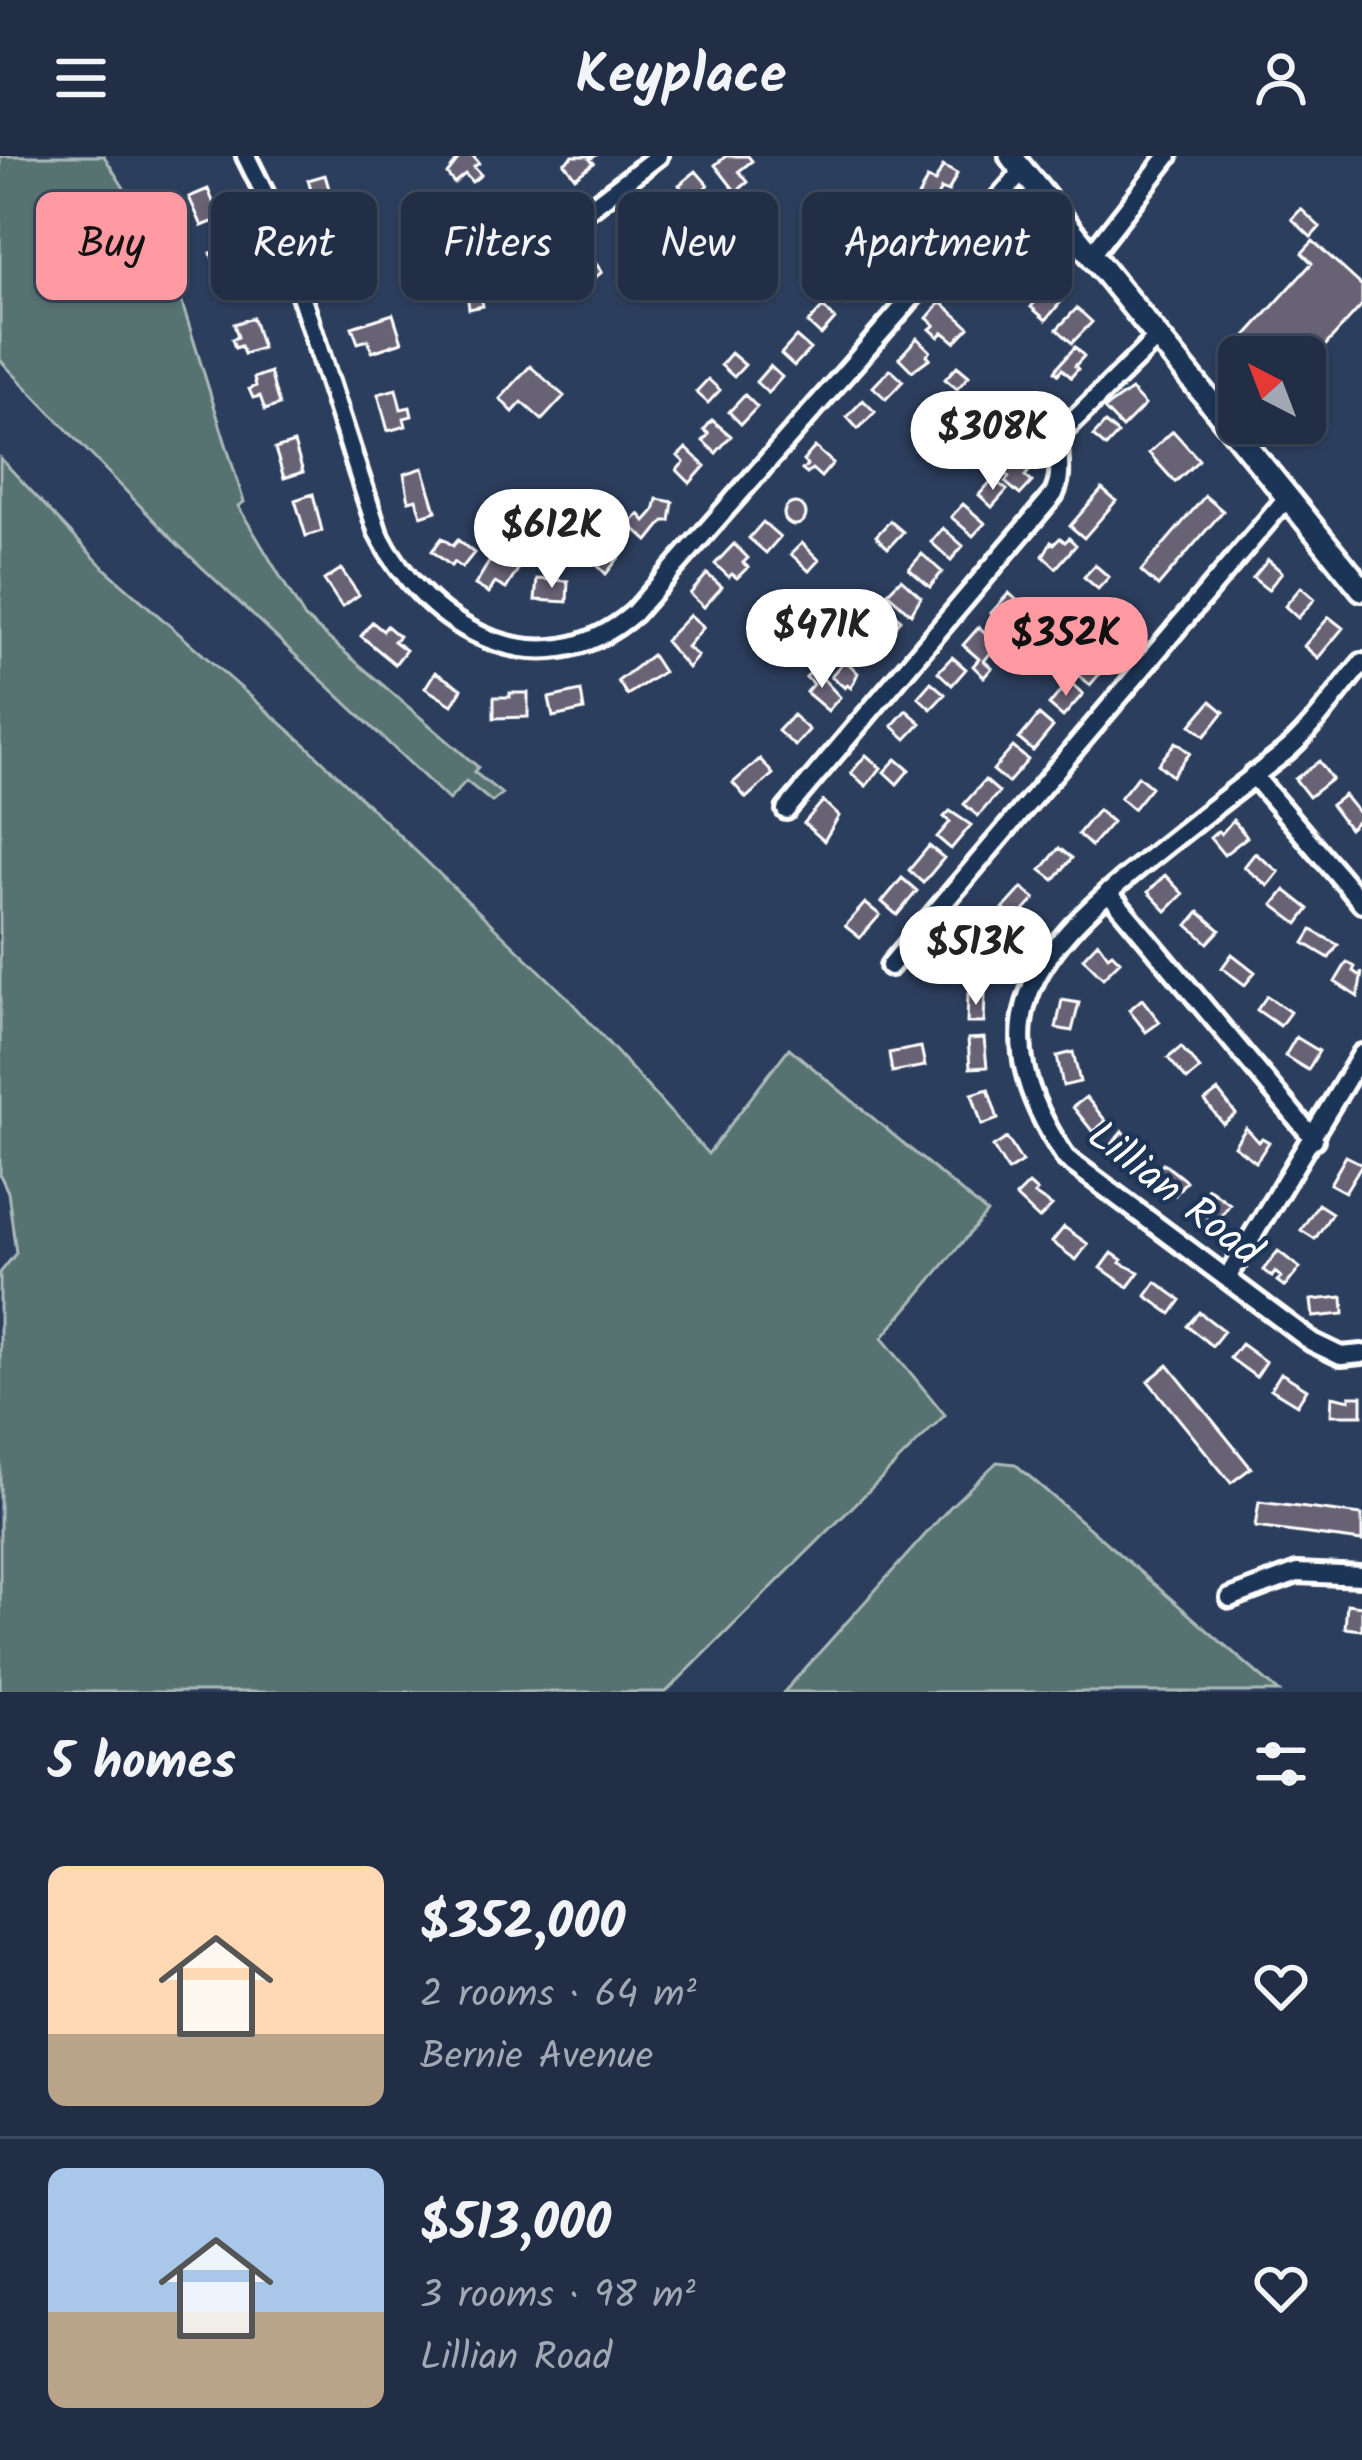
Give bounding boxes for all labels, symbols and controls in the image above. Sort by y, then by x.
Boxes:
text: Keyplace [576,35,786,121]
icon: menu [48,45,114,111]
icon: person [1248,45,1314,111]
chip: Buy [36,192,187,300]
chip: Rent [211,192,377,300]
chip: Filters [401,192,594,300]
chip: New [618,192,778,300]
chip: Apartment [802,192,1072,300]
north arrow [1218,336,1326,444]
map controls [1218,336,1326,444]
pin: $308K [909,391,1077,493]
text: $308K [938,399,1048,461]
pin: $612K [468,489,636,591]
text: $612K [501,497,603,559]
pin: $471K [738,589,906,691]
text: $471K [773,597,871,659]
pin: $352K [982,597,1150,699]
text: $352K [1011,605,1121,667]
pin: $513K [892,906,1060,1008]
text: $513K [926,914,1026,976]
street label: Lillian Road [1072,1105,1277,1285]
text: 5 homes [48,1724,236,1805]
icon: filters [1248,1731,1314,1797]
text: $352,000 [420,1884,625,1965]
icon: home [144,1914,288,2058]
icon: heart [1248,1953,1314,2019]
text: 2 rooms · 64 m² [420,1965,697,2027]
text: Bernie Avenue [420,2027,653,2089]
text: $513,000 [420,2185,611,2266]
icon: home [144,2216,288,2360]
icon: heart [1248,2255,1314,2321]
text: 3 rooms · 98 m² [420,2266,696,2328]
text: Lillian Road [420,2328,612,2390]

